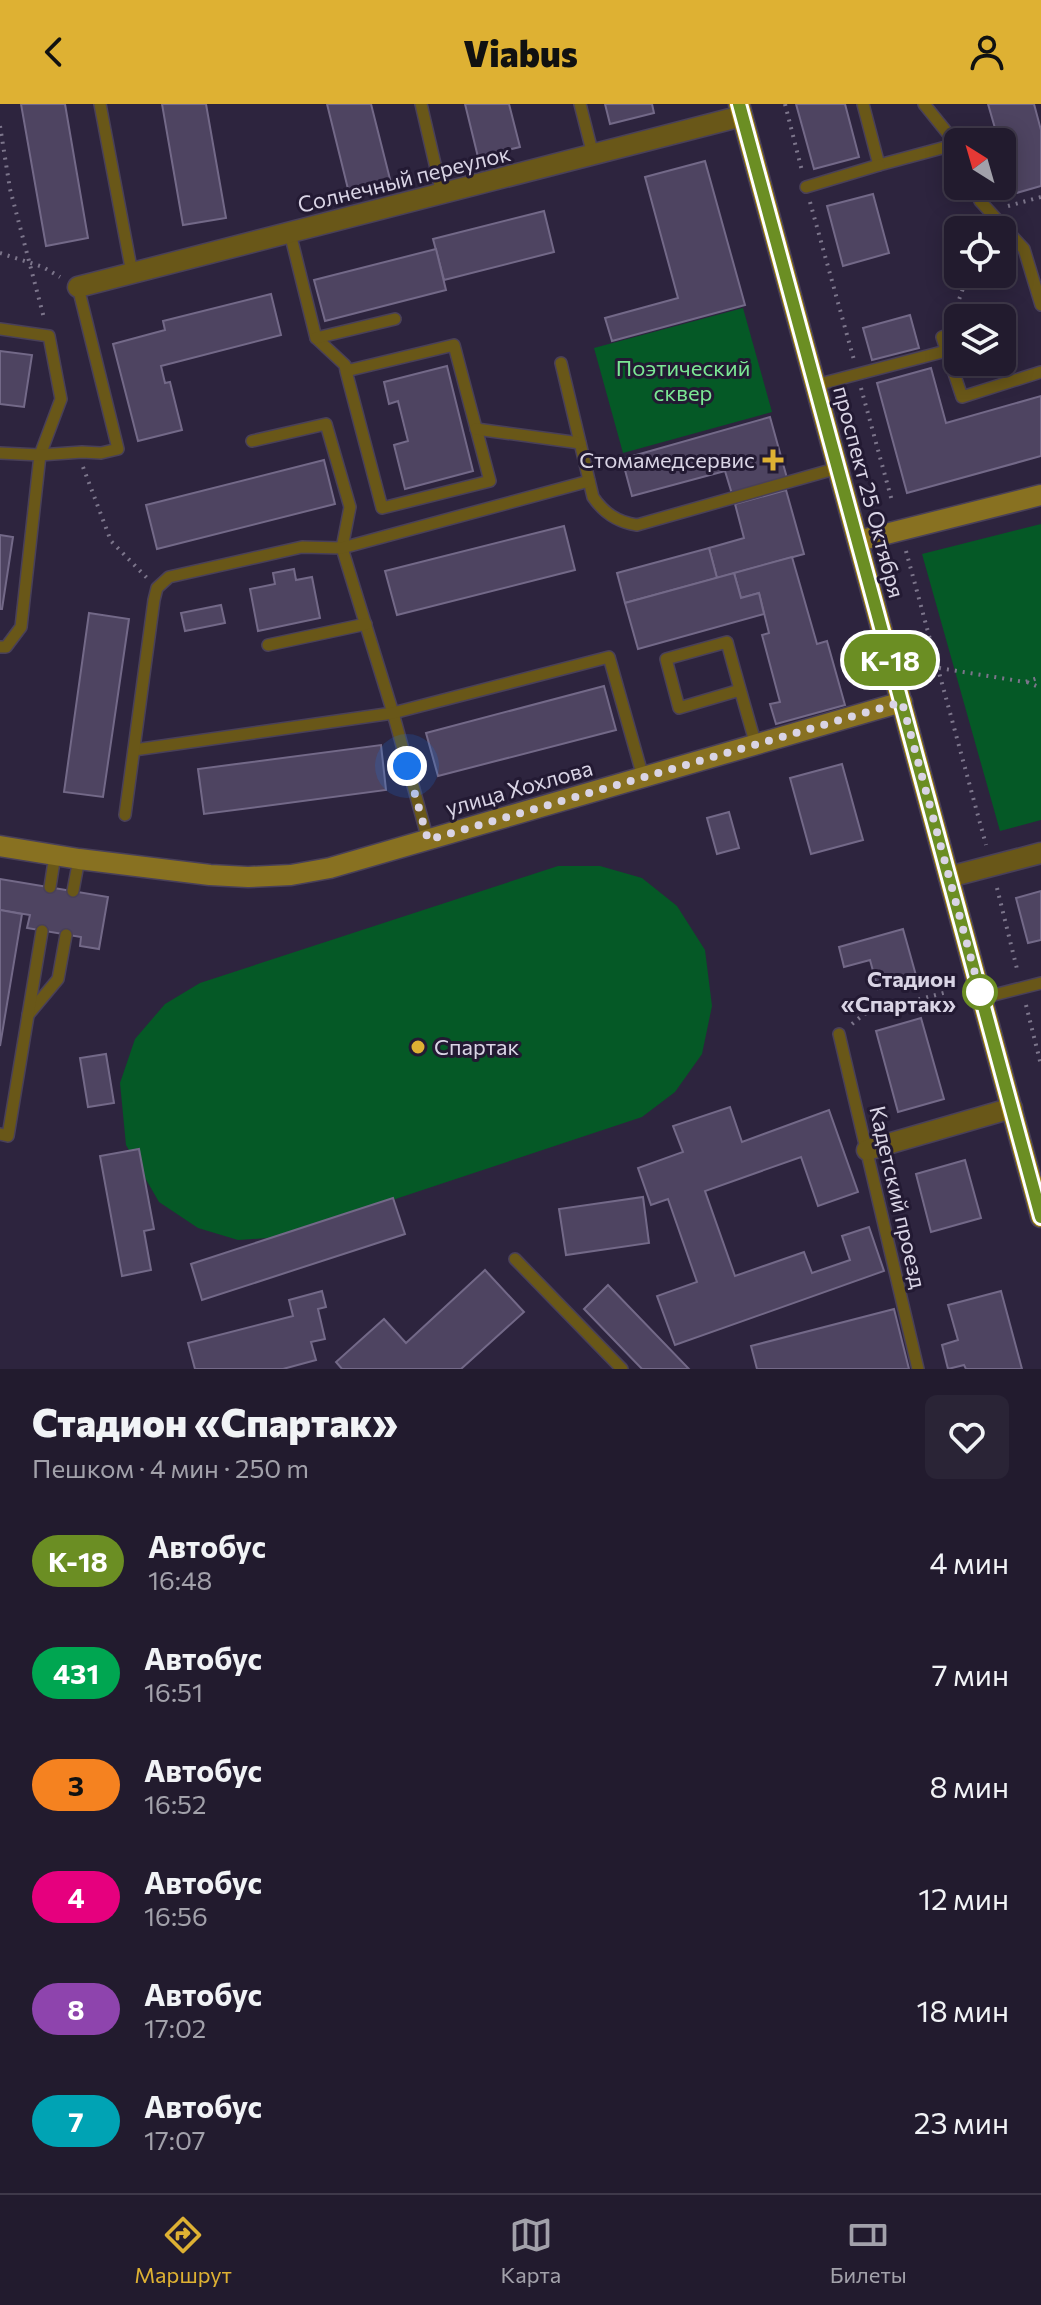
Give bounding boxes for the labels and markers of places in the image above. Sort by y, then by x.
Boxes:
place label: Стомамедсервис [579,446,755,473]
marker: Стомамедсервис [762,449,784,471]
place label: Стадион «Спартак» [841,965,956,1017]
marker: Стадион «Спартак» [963,975,997,1009]
place label: Спартак [434,1033,519,1060]
marker: Спартак [409,1038,427,1056]

